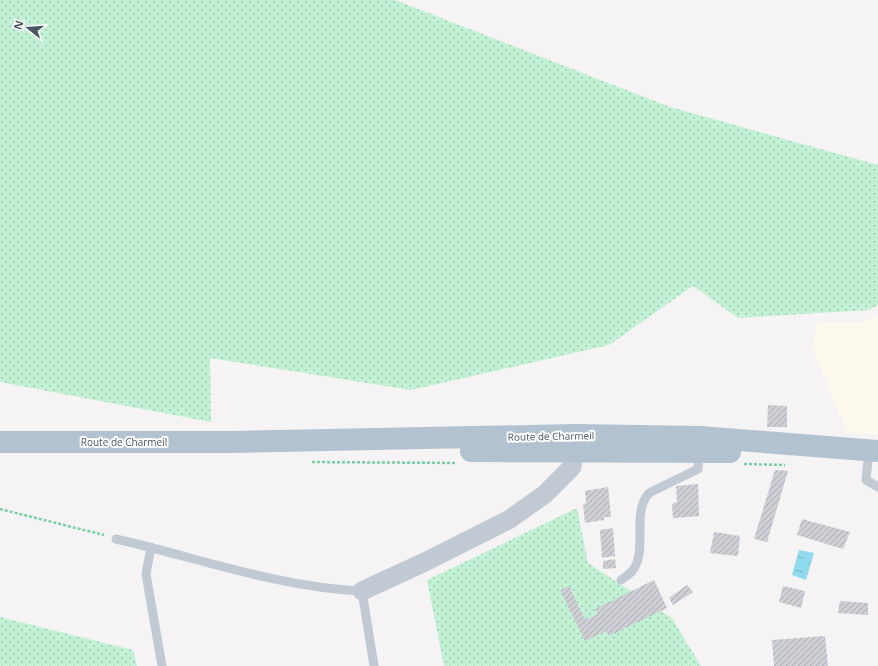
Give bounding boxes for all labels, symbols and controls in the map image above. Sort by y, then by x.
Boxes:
north arrow [8,8,48,48]
text: N [9,18,26,31]
street label: Route de Charmeil [508,428,594,444]
street label: Route de Charmeil [81,435,167,449]

